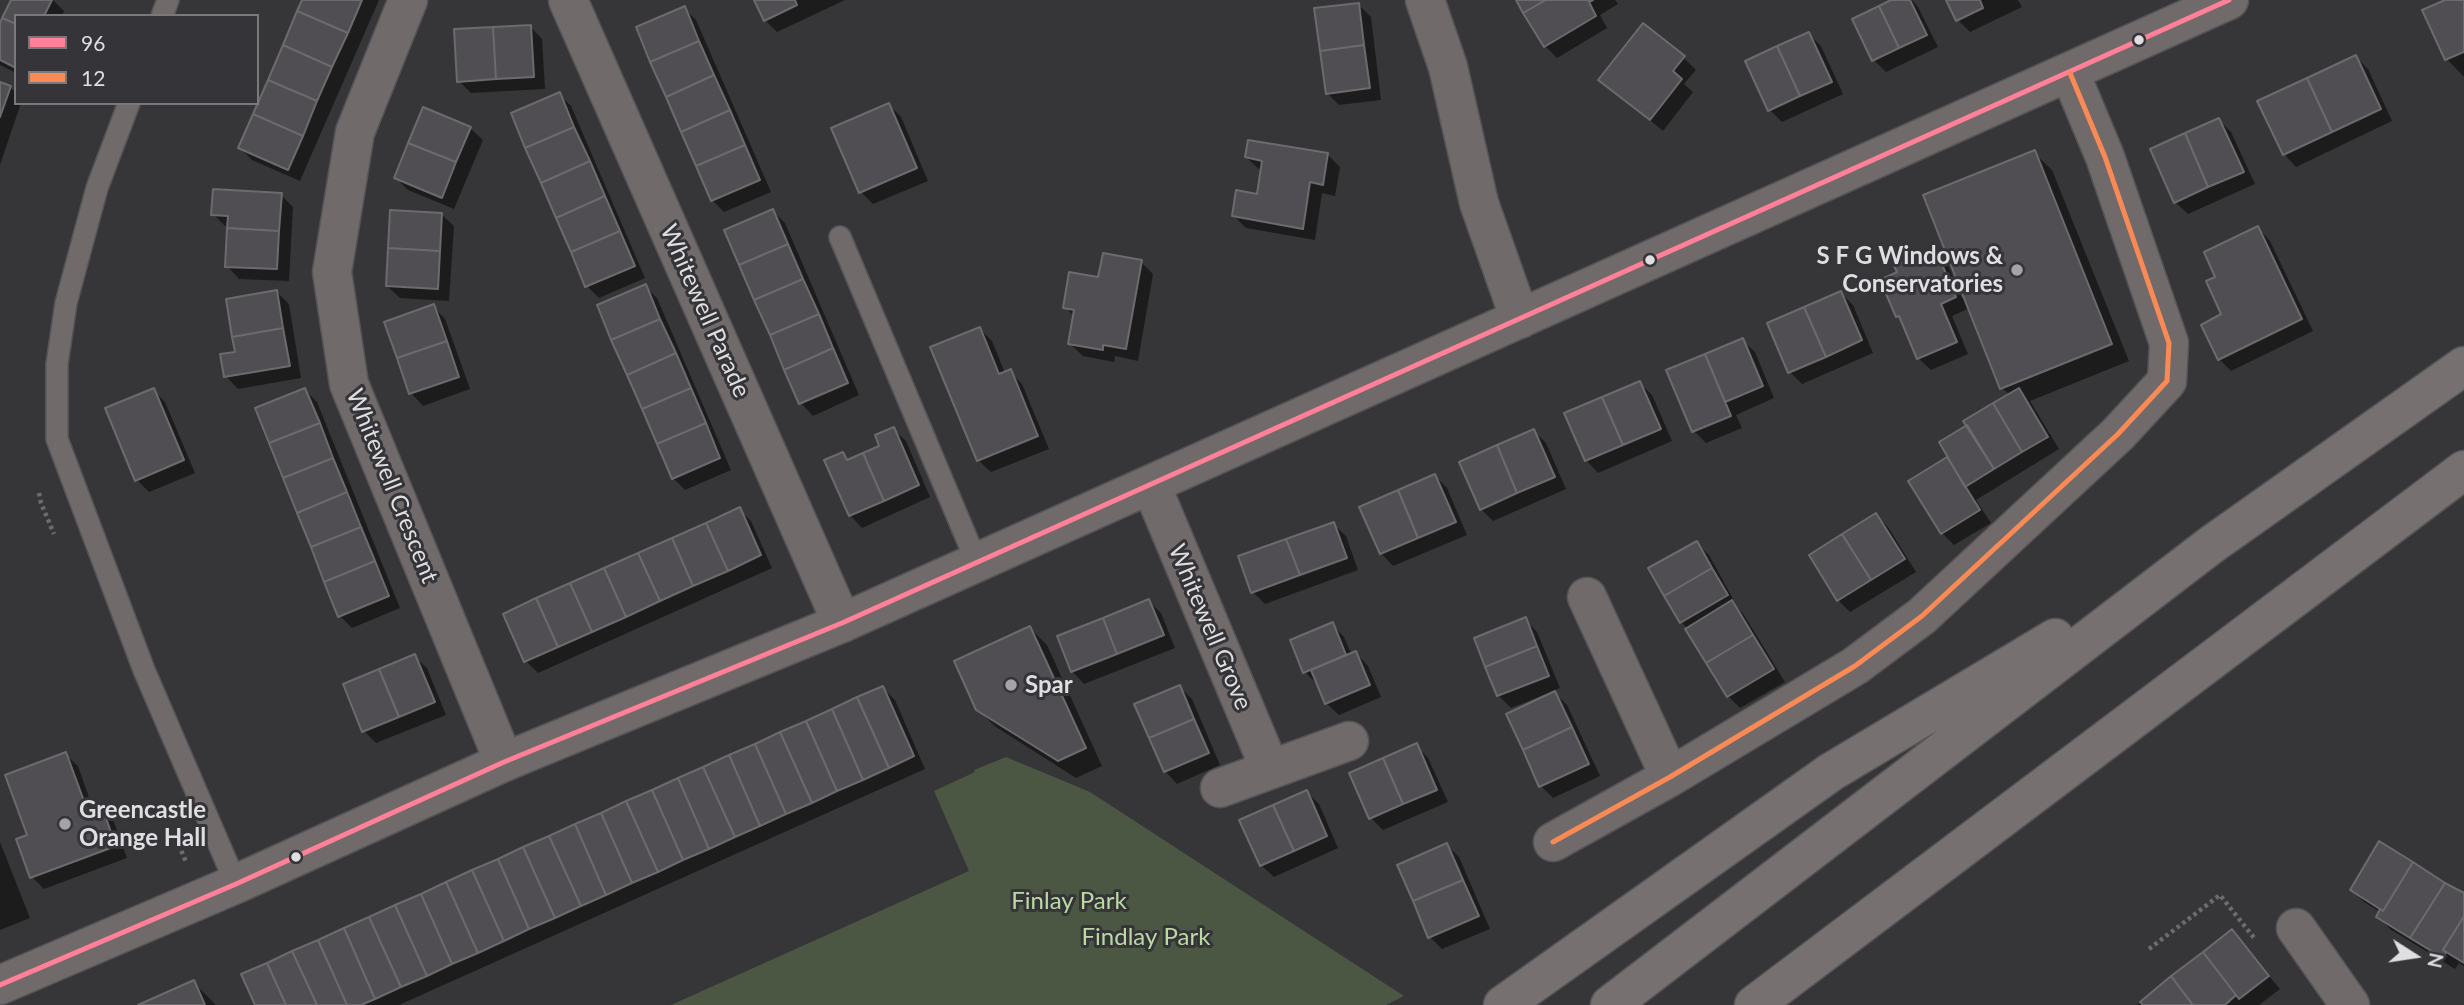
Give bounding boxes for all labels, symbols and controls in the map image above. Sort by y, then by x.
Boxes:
legend [14,14,259,105]
text: 96 [81,30,105,55]
unlabelled marker [2132,33,2146,47]
text: 12 [81,65,105,90]
street label: Whitewell Parade [654,220,756,402]
place label: S F G Windows & Conservatories [1817,242,2003,298]
unlabelled marker [1643,253,1657,267]
marker: S F G Windows & Conservatories [2009,262,2025,278]
street label: Whitewell Crescent [340,385,444,587]
street label: Whitewell Grove [1162,540,1258,714]
place label: Spar [1025,671,1073,699]
marker: Spar [1003,677,1019,693]
place label: Greencastle Orange Hall [79,796,206,852]
marker: Greencastle Orange Hall [57,816,73,832]
unlabelled marker [289,850,303,864]
park label: Finlay Park [1011,887,1127,915]
north arrow [2380,921,2450,991]
park label: Findlay Park [1082,923,1210,951]
text: N [2423,951,2449,970]

